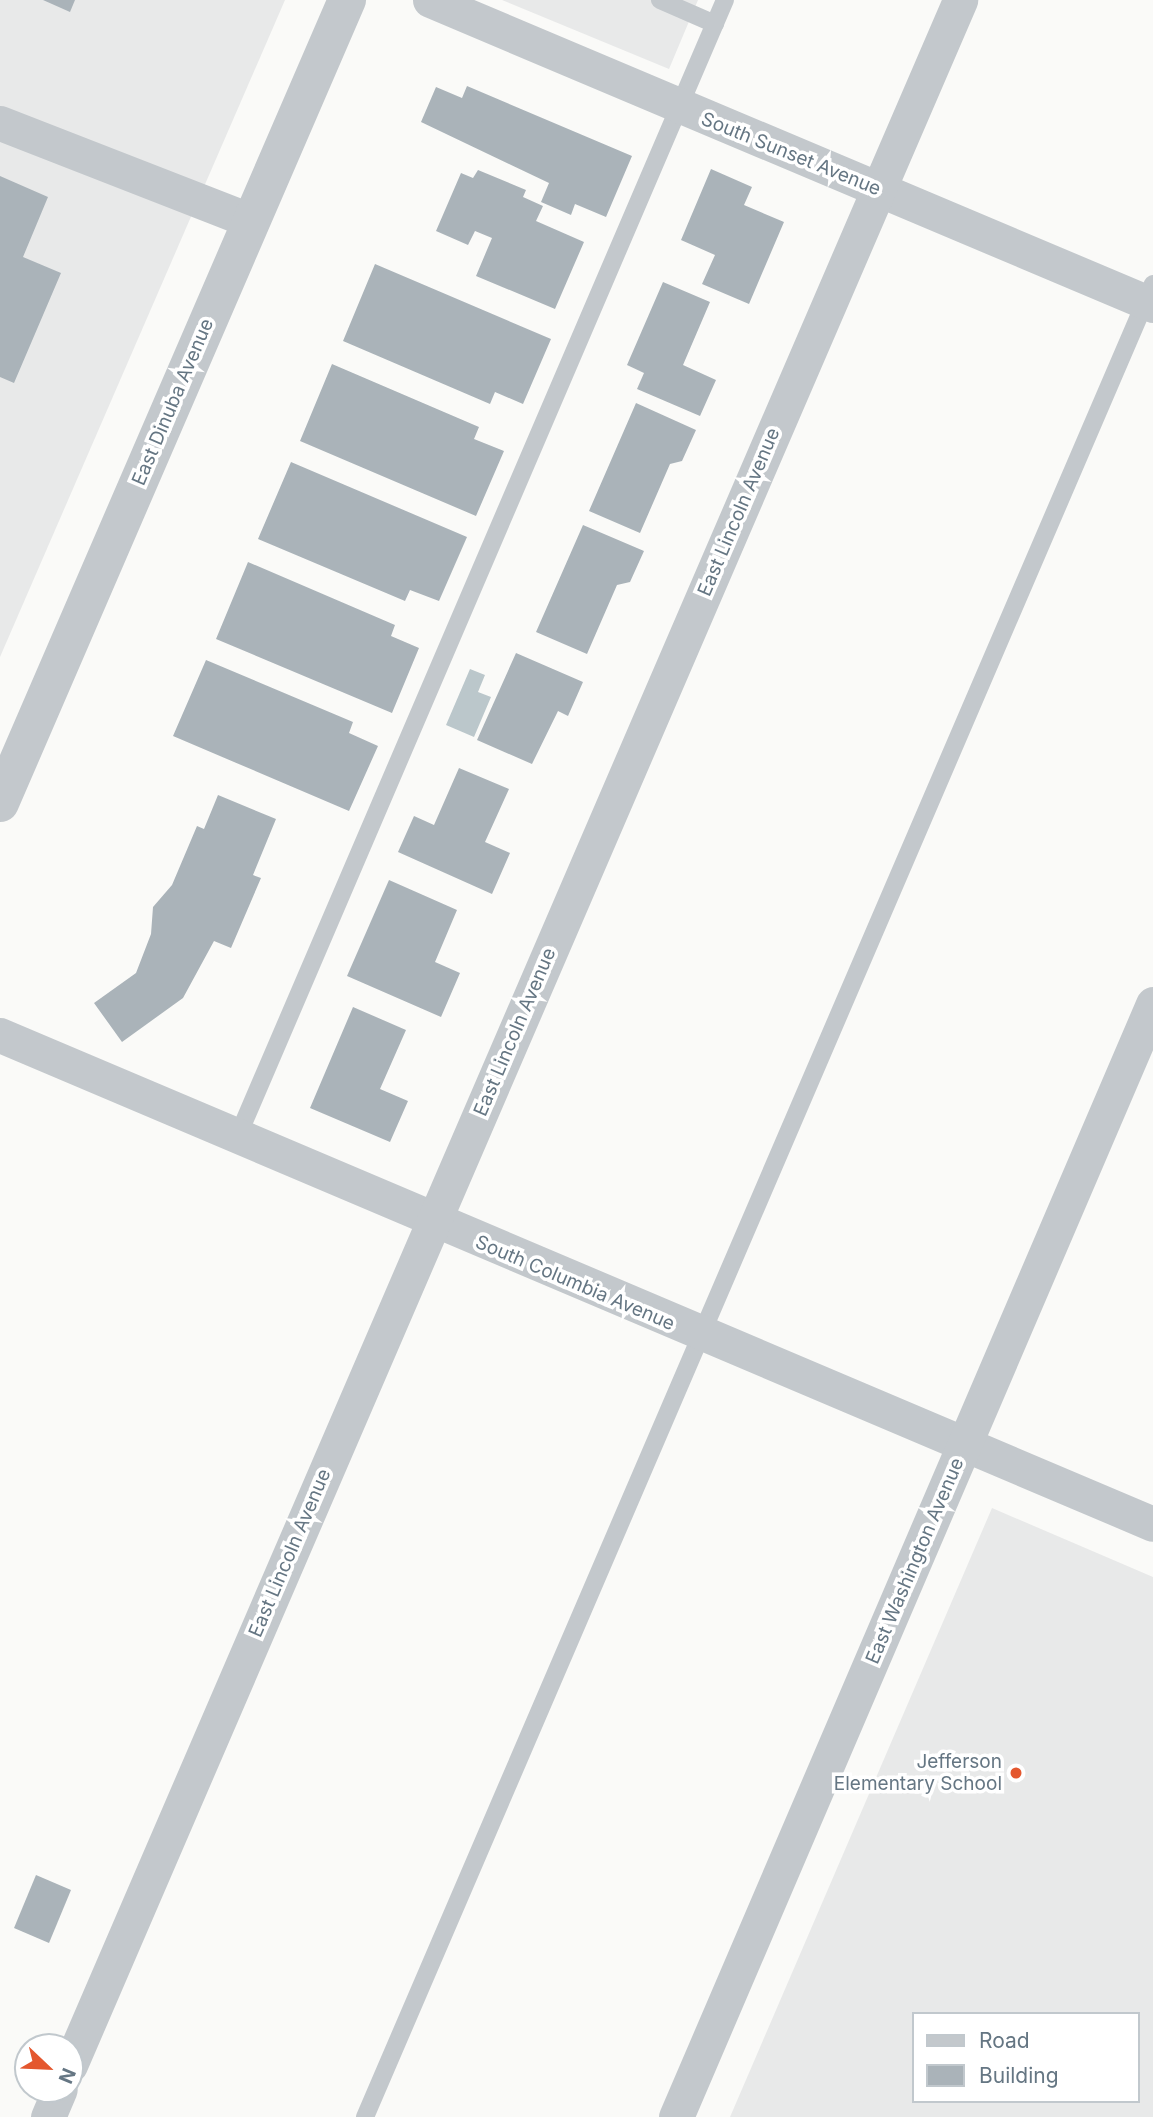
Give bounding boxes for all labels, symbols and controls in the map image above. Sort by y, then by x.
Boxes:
street label: South Sunset Avenue [698,108,884,200]
street label: East Dinuba Avenue [128,315,218,489]
street label: East Lincoln Avenue [693,425,785,599]
street label: East Lincoln Avenue [469,945,561,1119]
street label: South Columbia Avenue [472,1231,678,1335]
street label: East Washington Avenue [861,1455,969,1667]
street label: East Lincoln Avenue [244,1466,336,1640]
place label: Jefferson Elementary School [834,1751,1002,1795]
marker: Jefferson Elementary School [1008,1765,1024,1781]
legend [912,2012,1139,2103]
text: Road [979,2028,1030,2053]
north arrow [14,2033,84,2103]
text: Building [979,2063,1059,2088]
text: N [54,2064,80,2087]

